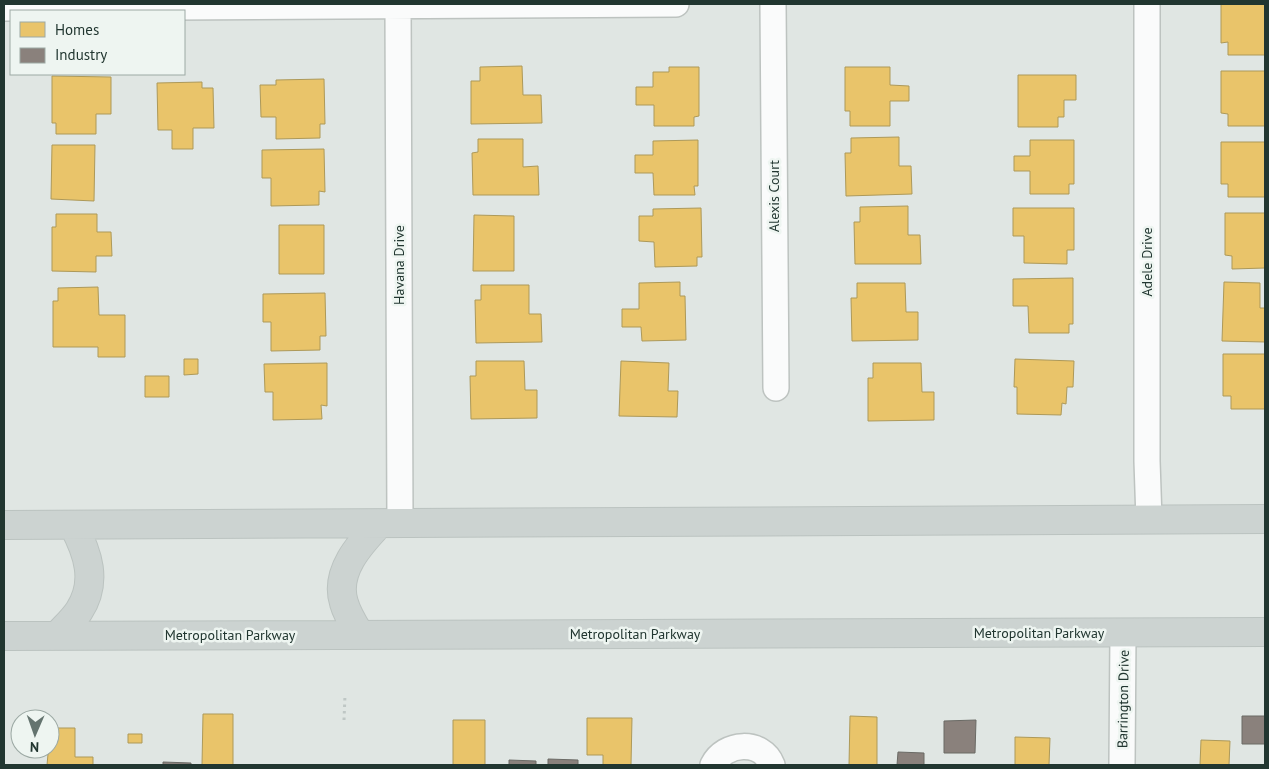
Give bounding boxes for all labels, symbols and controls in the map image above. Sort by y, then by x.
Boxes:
legend [10,10,185,75]
text: Homes [55,20,99,39]
text: Industry [55,45,107,64]
street label: Alexis Court [765,160,783,232]
street label: Havana Drive [390,225,408,305]
street label: Adele Drive [1138,227,1156,297]
street label: Metropolitan Parkway [974,624,1105,642]
street label: Metropolitan Parkway [570,625,701,643]
street label: Metropolitan Parkway [165,626,296,644]
street label: Barrington Drive [1113,650,1133,748]
north arrow [10,709,60,759]
text: N [30,738,39,756]

